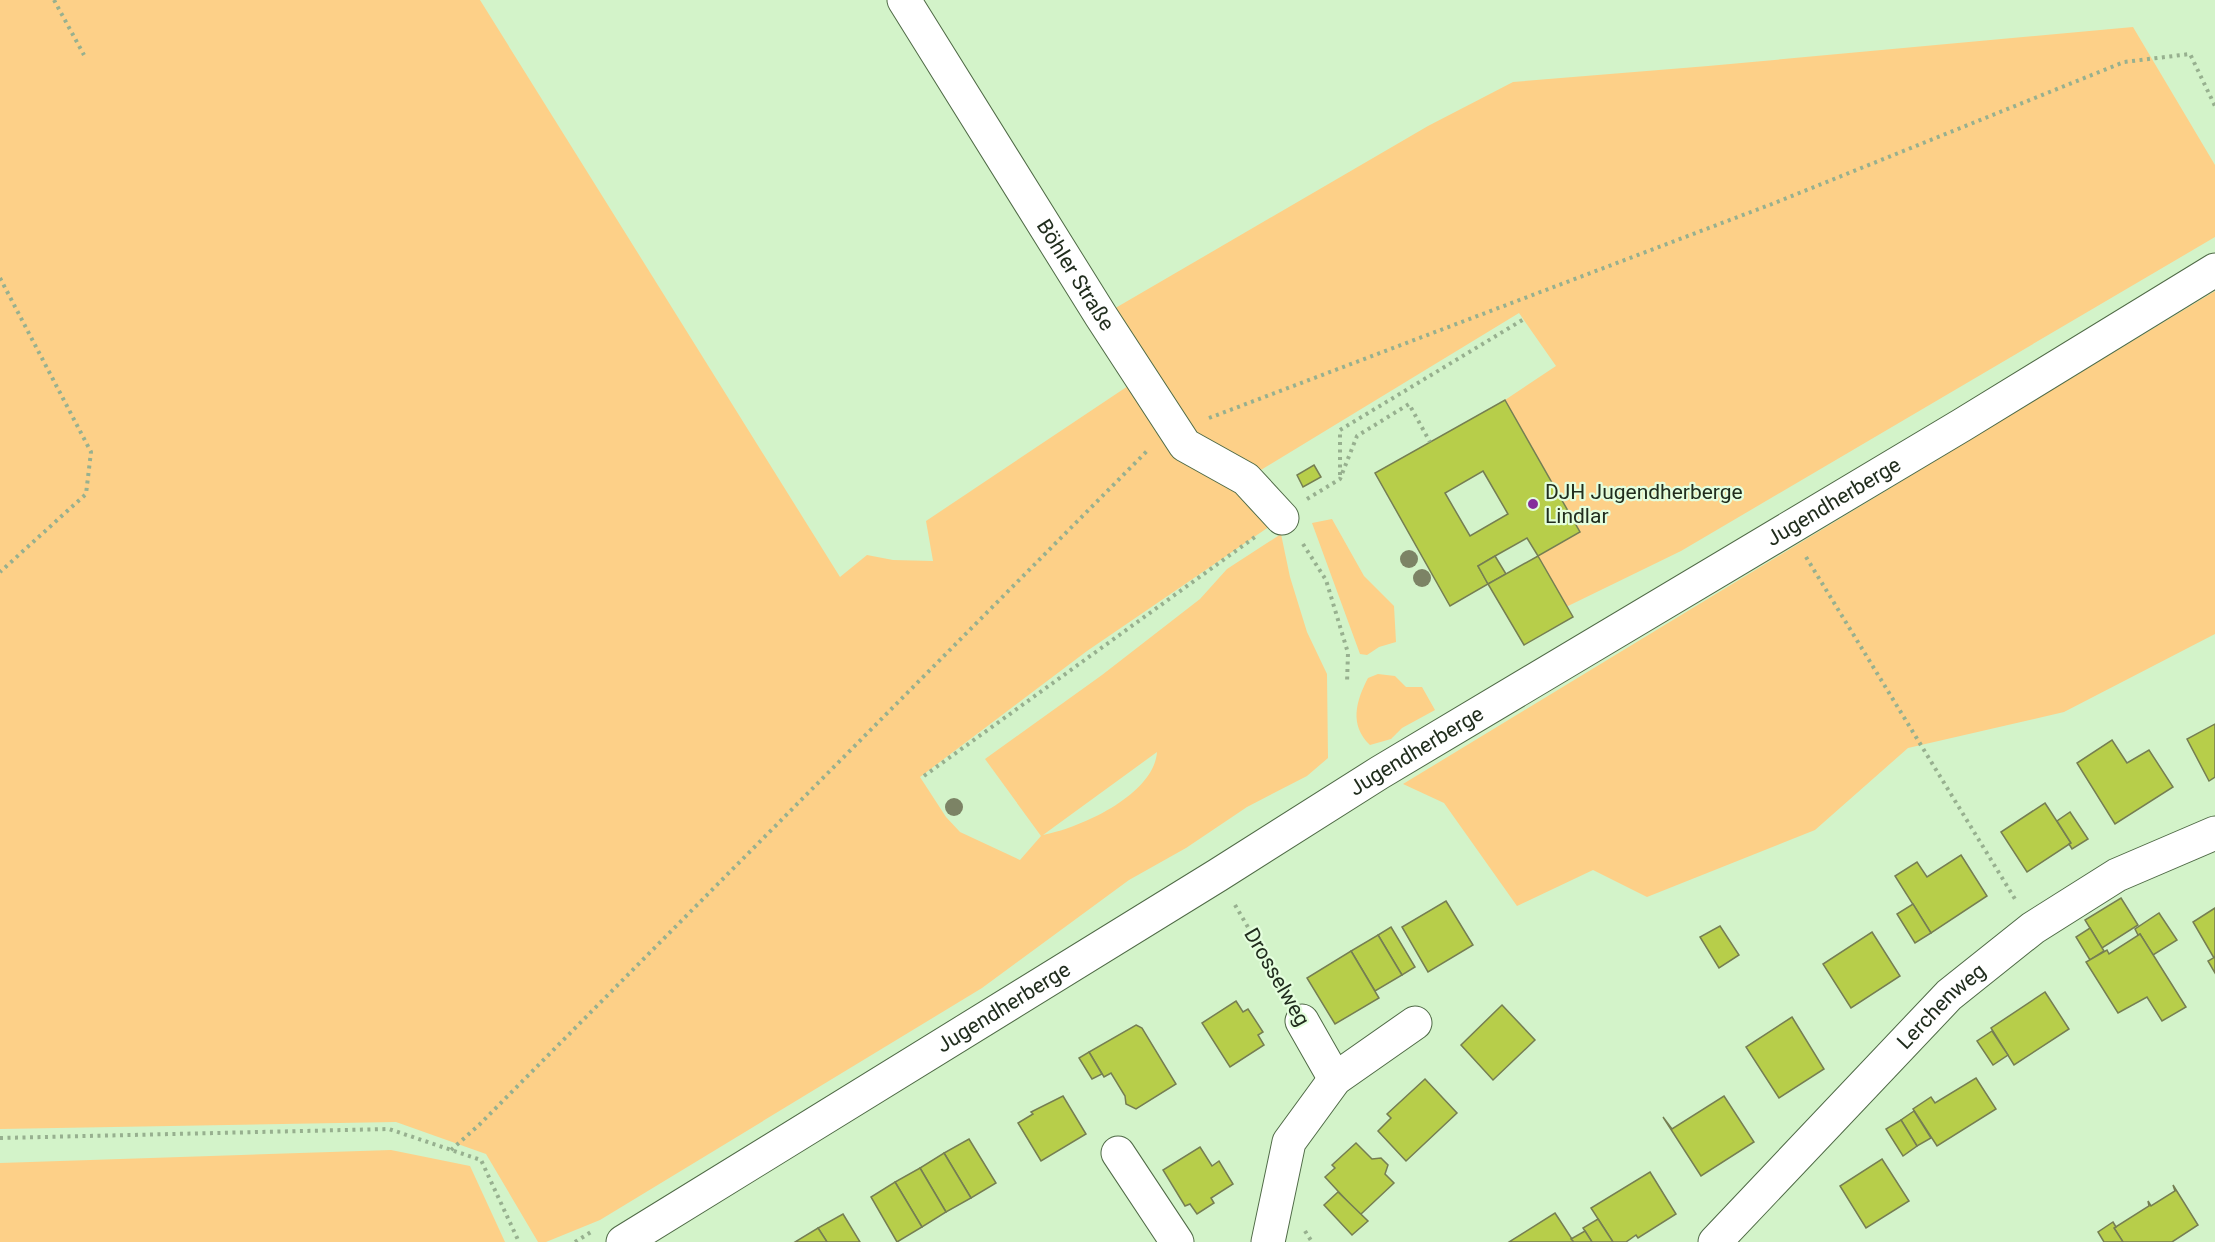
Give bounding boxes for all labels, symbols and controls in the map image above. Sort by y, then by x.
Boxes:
street label: Böhler Straße [1032,215,1119,335]
street label: Jugendherberge [1762,452,1905,551]
place label: DJH Jugendherberge Lindlar [1545,480,1743,528]
marker: DJH Jugendherberge Lindlar [1526,497,1540,511]
street label: Jugendherberge [1345,701,1488,801]
street label: Drosselweg [1239,924,1315,1030]
street label: Jugendherberge [932,957,1075,1058]
street label: Lerchenweg [1892,959,1990,1054]

